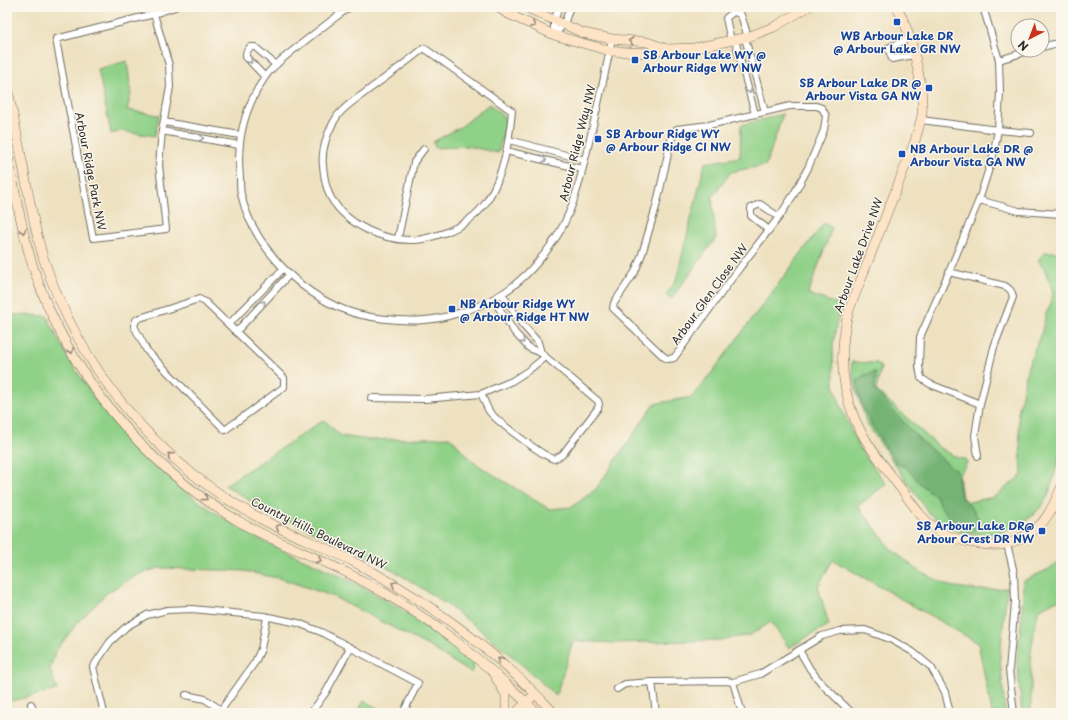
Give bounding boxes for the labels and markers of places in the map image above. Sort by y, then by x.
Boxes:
marker: WB Arbour Lake DR @ Arbour Lake GR NW [892,17,902,27]
place label: WB Arbour Lake DR @ Arbour Lake GR NW [833,27,961,57]
place label: SB Arbour Lake WY @ Arbour Ridge WY NW [642,46,766,76]
marker: SB Arbour Lake WY @ Arbour Ridge WY NW [630,55,640,65]
place label: SB Arbour Lake DR @ Arbour Vista GA NW [800,74,921,104]
marker: SB Arbour Lake DR @ Arbour Vista GA NW [924,83,934,93]
place label: SB Arbour Ridge WY @ Arbour Ridge CI NW [606,125,732,155]
marker: SB Arbour Ridge WY @ Arbour Ridge CI NW [593,134,603,144]
place label: NB Arbour Lake DR @ Arbour Vista GA NW [909,140,1033,170]
marker: NB Arbour Lake DR @ Arbour Vista GA NW [897,149,907,159]
place label: NB Arbour Ridge WY @ Arbour Ridge HT NW [460,295,590,325]
marker: NB Arbour Ridge WY @ Arbour Ridge HT NW [447,304,457,314]
place label: SB Arbour Lake DR@ Arbour Crest DR NW [916,517,1035,547]
marker: SB Arbour Lake DR@ Arbour Crest DR NW [1037,526,1047,536]

